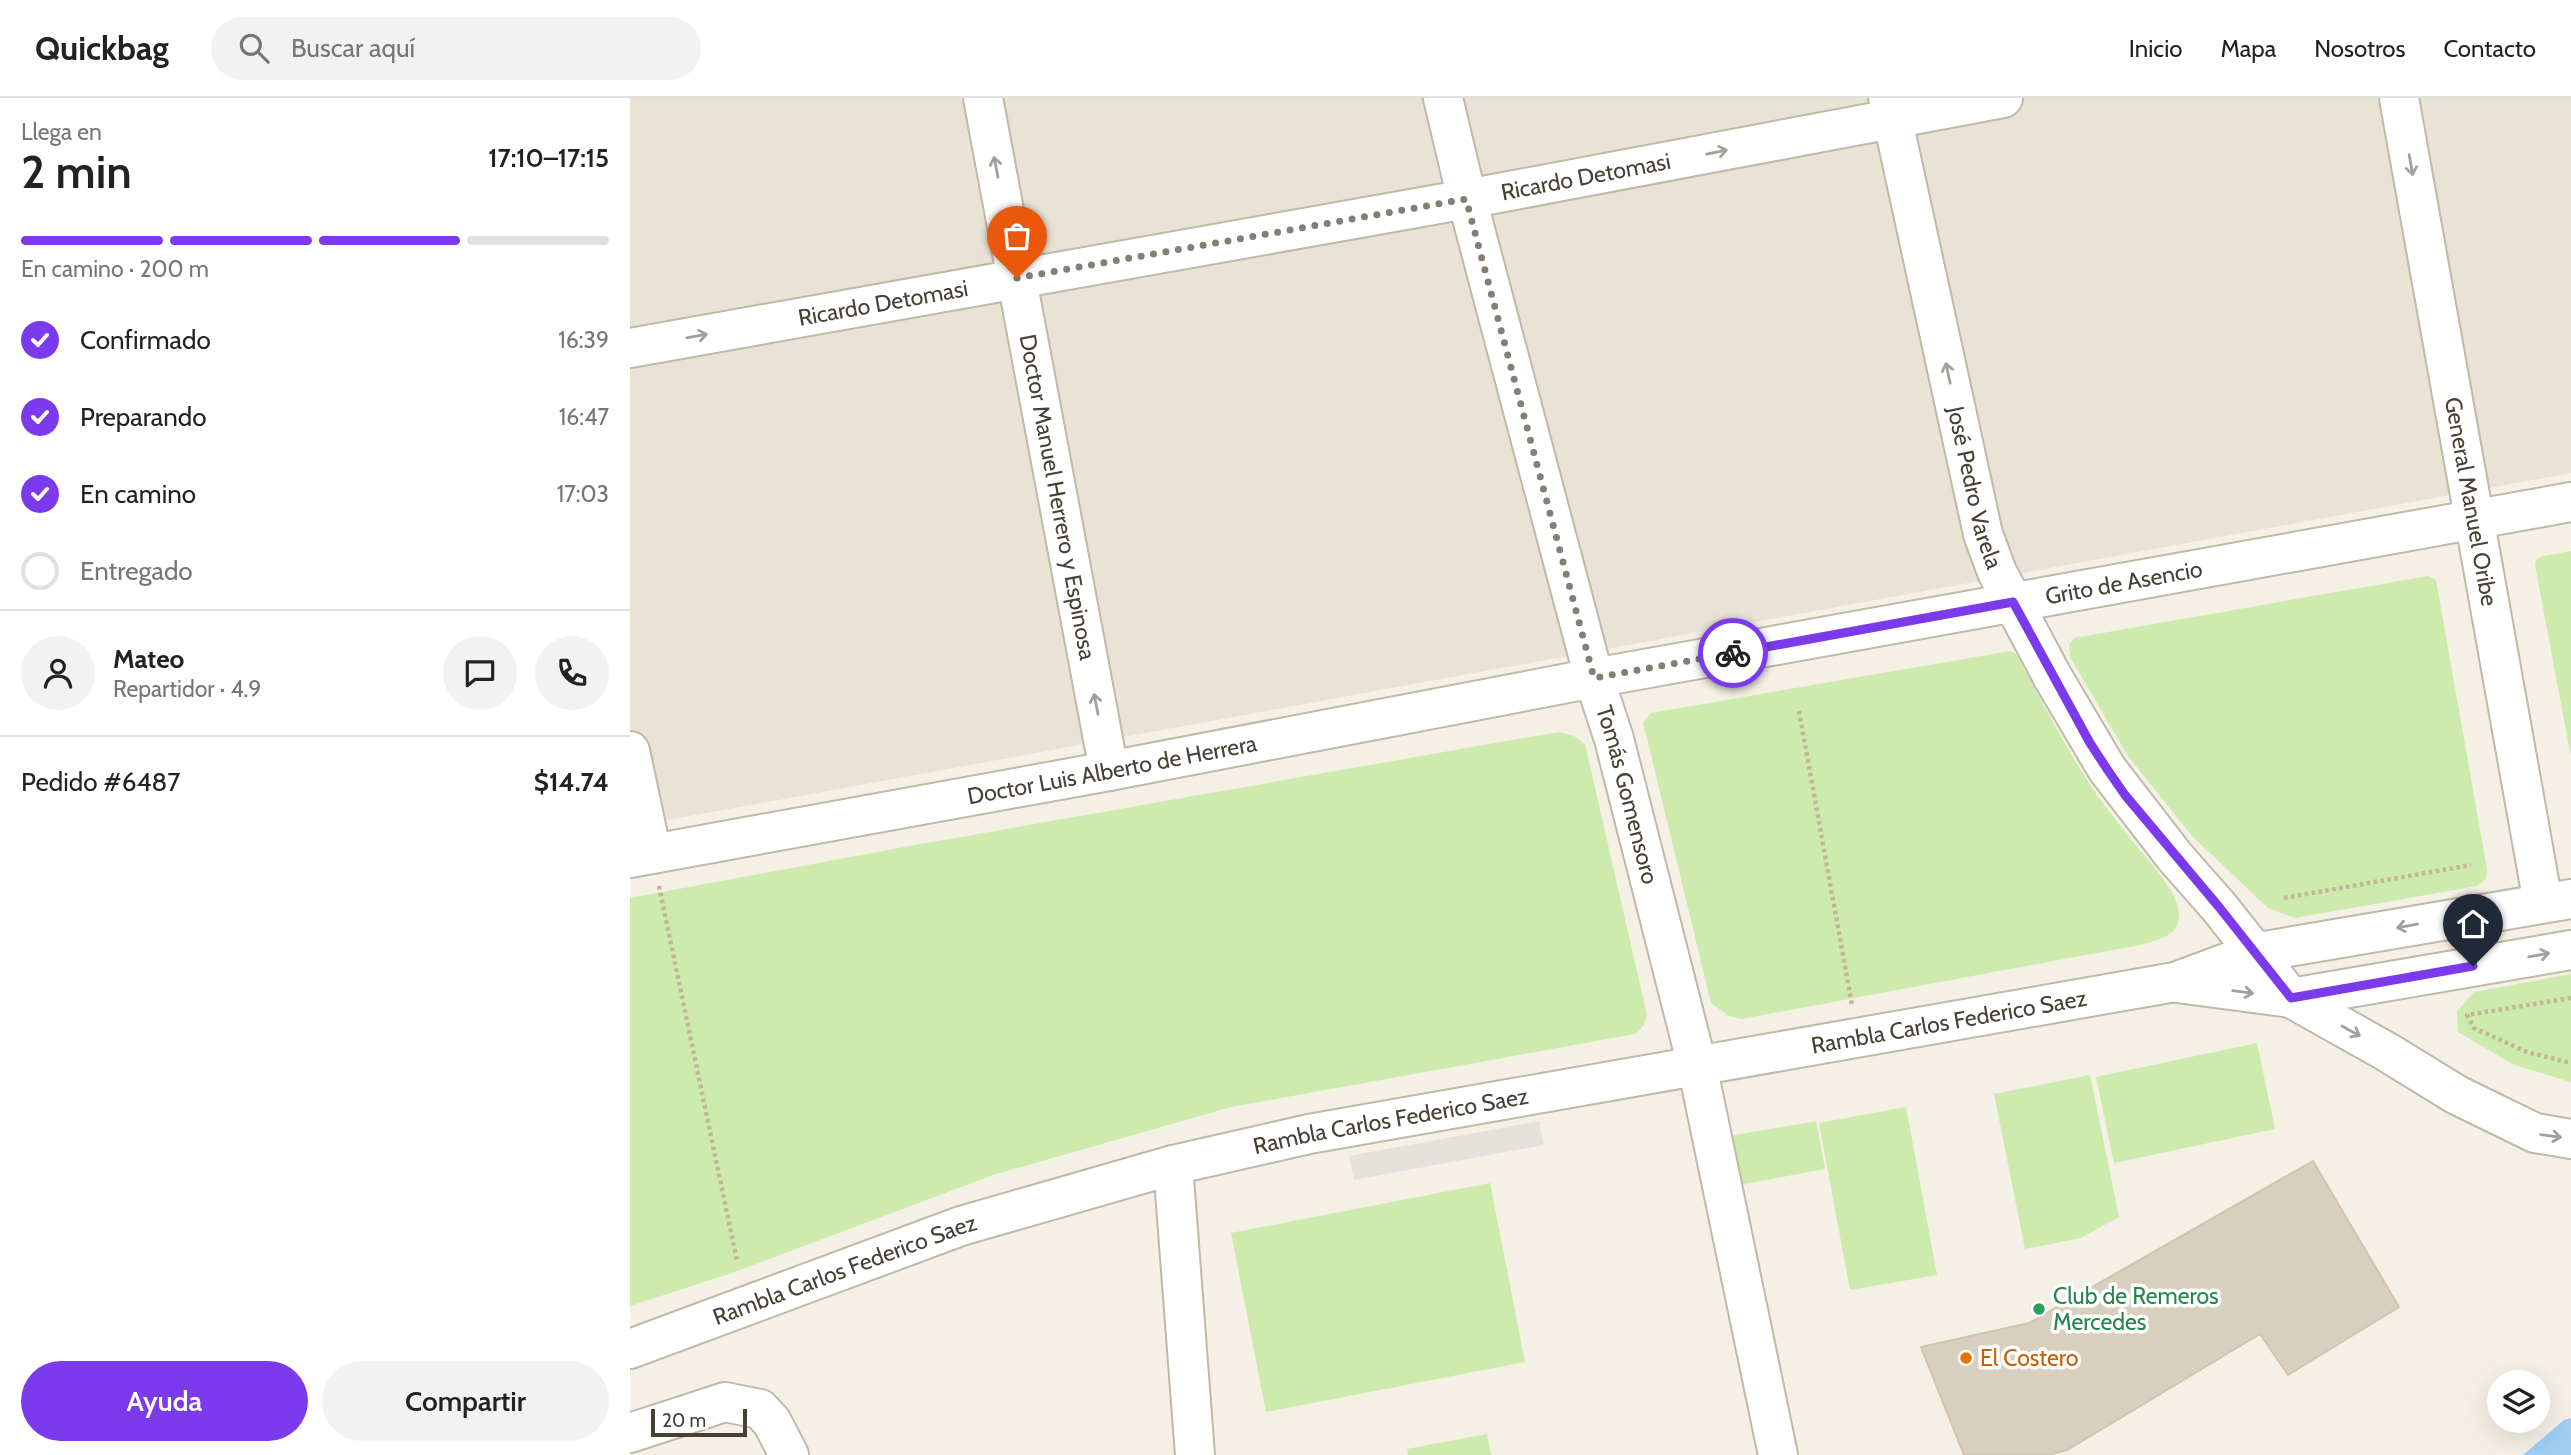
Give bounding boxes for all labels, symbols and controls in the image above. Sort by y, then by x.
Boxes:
search box [211,17,701,80]
text: Quickbag [35,28,169,68]
icon: search [235,29,273,67]
text: Buscar aquí [291,32,415,64]
text: Inicio [2129,34,2182,63]
text: Mapa [2220,34,2276,63]
text: Nosotros [2314,34,2405,63]
text: Contacto [2443,34,2536,63]
text: Llega en [21,118,102,146]
text: 17:10–17:15 [488,142,609,174]
text: 2 min [21,144,132,200]
one-way arrow [1705,145,1728,159]
street label: Ricardo Detomasi [1499,147,1673,206]
one-way arrow [2405,153,2418,176]
one-way arrow [989,156,1002,179]
pin [987,206,1047,278]
icon: bag [998,217,1036,255]
text: En camino · 200 m [21,255,209,283]
street label: Ricardo Detomasi [796,274,970,332]
icon: check [21,321,59,359]
text: Confirmado [80,324,211,356]
text: 16:39 [558,326,609,354]
one-way arrow [685,329,708,342]
street label: Doctor Manuel Herrero y Espinosa [1014,332,1102,662]
one-way arrow [1940,362,1953,384]
street label: General Manuel Oribe [2439,395,2504,608]
icon: check [21,398,59,436]
text: Preparando [80,401,207,433]
text: 16:47 [559,403,609,431]
street label: José Pedro Varela [1941,403,2009,573]
icon: check [21,475,59,513]
text: En camino [80,478,196,510]
text: 17:03 [557,480,609,508]
text: Entregado [80,555,193,587]
street label: Grito de Asencio [2043,555,2205,610]
courier [1698,618,1768,688]
icon: bike [1714,634,1752,672]
button: person [21,636,95,710]
button: chat [443,636,517,710]
button: phone [535,636,609,710]
text: Mateo [113,643,184,675]
text: Repartidor · 4.9 [113,675,261,703]
one-way arrow [1089,693,1103,716]
street label: Tomás Gomensoro [1590,702,1664,887]
street label: Doctor Luis Alberto de Herrera [965,729,1259,810]
text: Pedido #6487 [21,766,180,798]
text: $14.74 [534,766,609,798]
pin [2443,894,2503,966]
icon: home [2454,905,2492,943]
one-way arrow [2396,920,2419,933]
one-way arrow [2527,948,2550,961]
street label: Rambla Carlos Federico Saez [1809,984,2089,1060]
one-way arrow [2231,985,2253,998]
one-way arrow [2340,1024,2360,1038]
street label: Rambla Carlos Federico Saez [1250,1082,1531,1160]
one-way arrow [2540,1129,2562,1142]
street label: Rambla Carlos Federico Saez [709,1208,980,1331]
place label: Club de Remeros Mercedes [2053,1282,2219,1336]
marker: Club de Remeros Mercedes [2031,1301,2047,1317]
place label: El Costero [1980,1344,2078,1372]
marker: El Costero [1958,1350,1974,1366]
button: Ayuda [21,1361,308,1441]
button: Compartir [322,1361,609,1441]
map controls [2487,1370,2550,1433]
button: layers [2487,1370,2550,1433]
scale bar [651,1406,747,1438]
text: 20 m [662,1409,706,1432]

